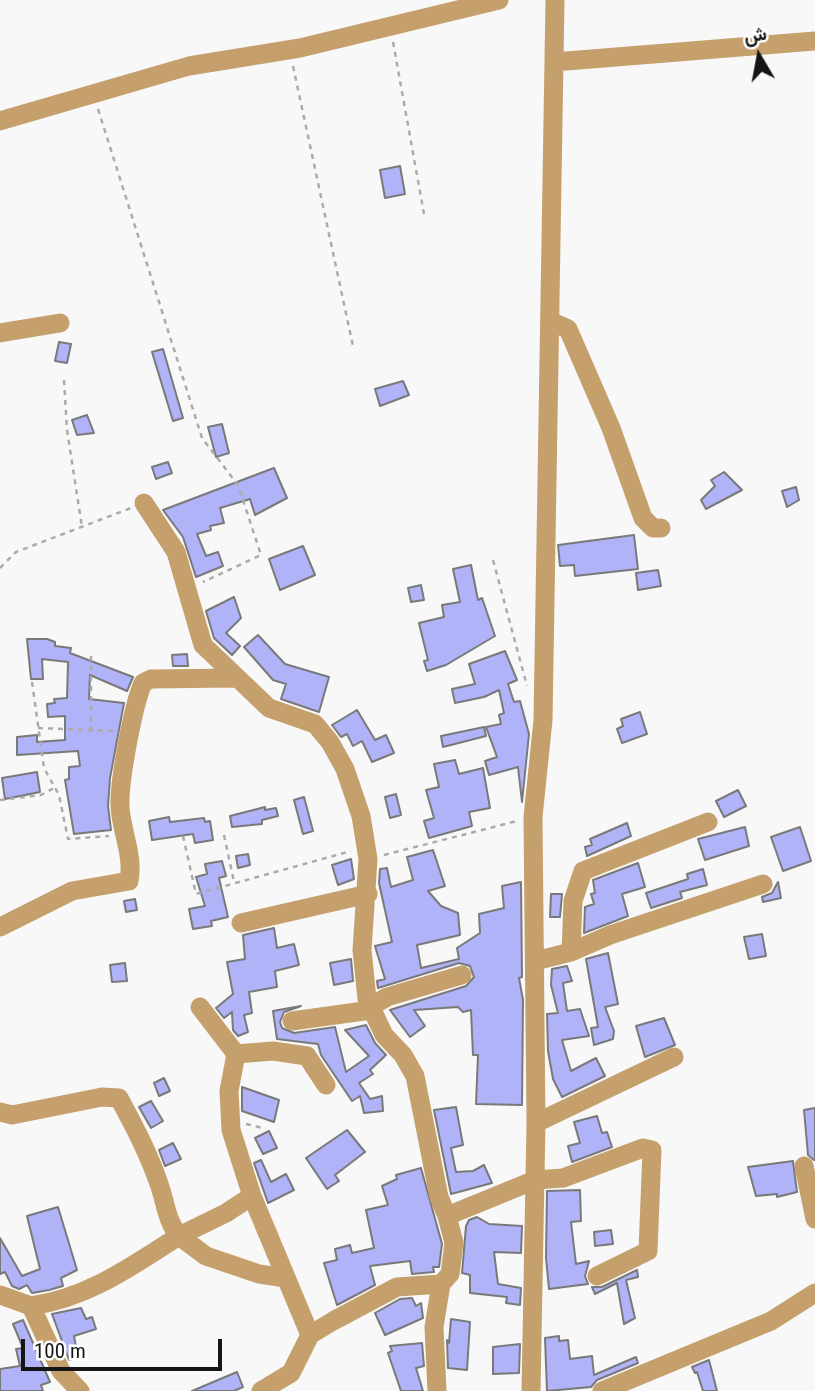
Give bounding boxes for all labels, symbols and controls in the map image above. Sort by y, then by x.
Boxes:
north arrow [724,21,794,91]
text: ش [742,22,769,48]
scale bar [24,1324,226,1368]
text: 100 m [34,1339,86,1363]

